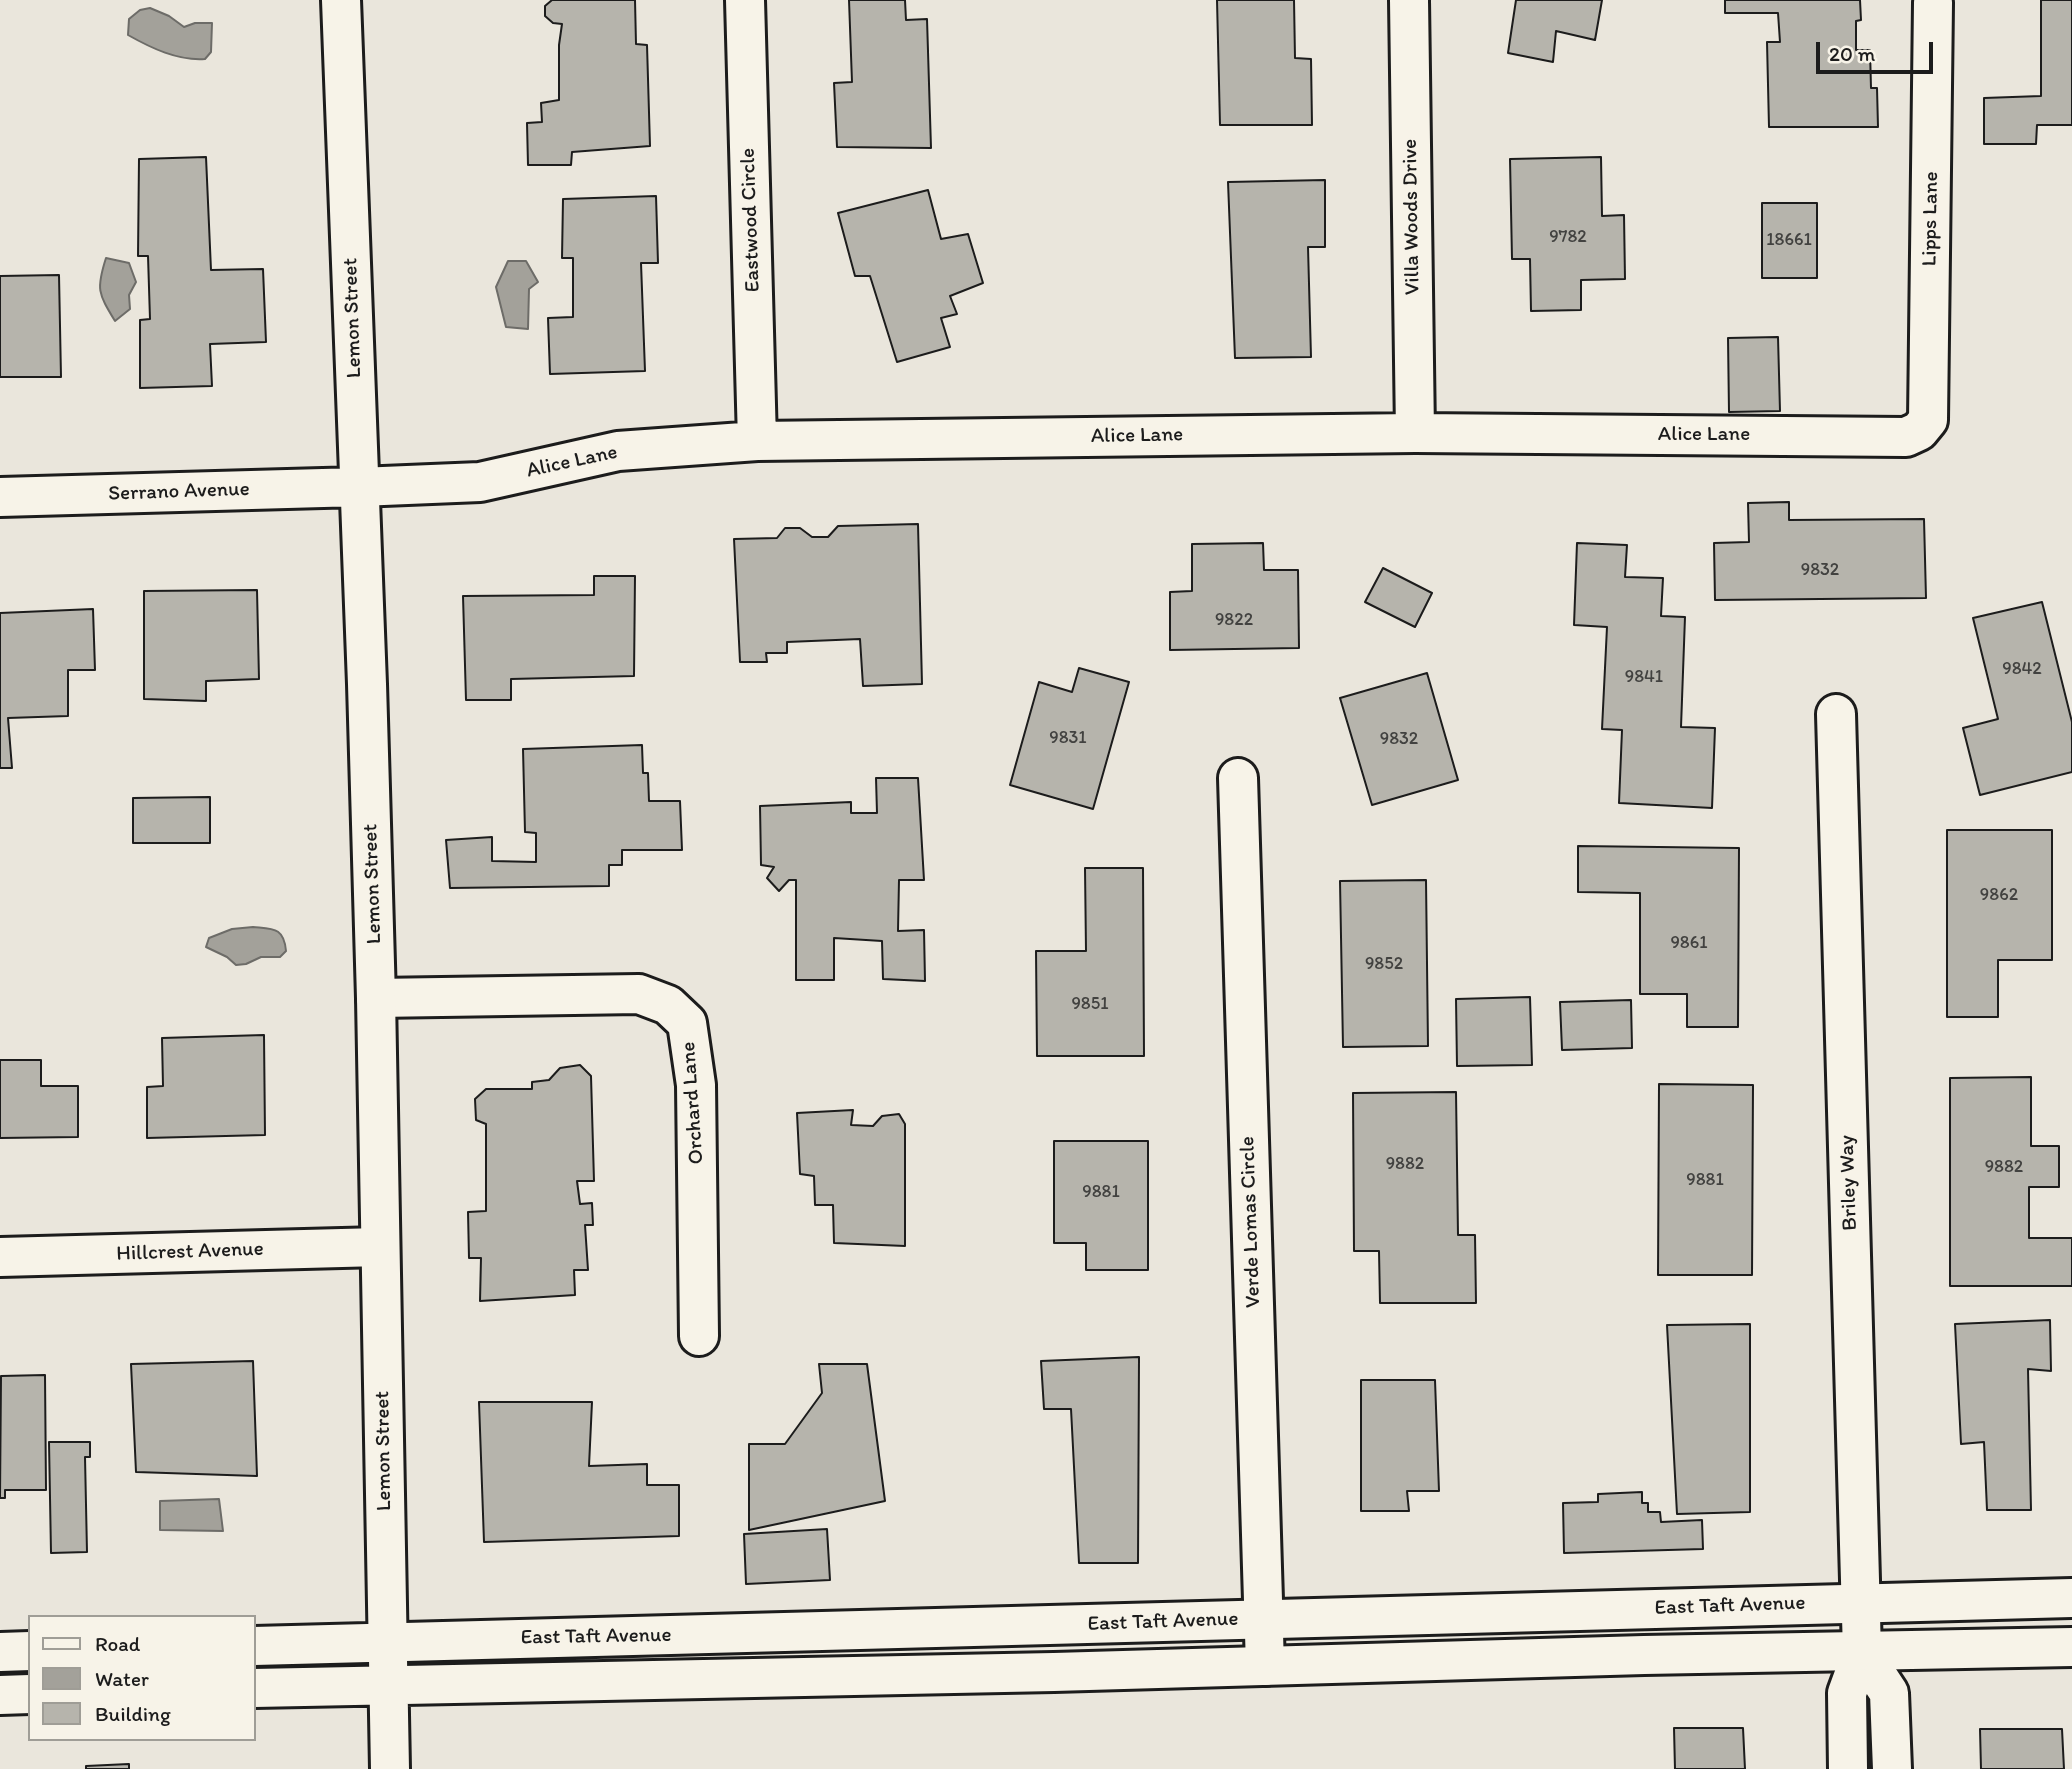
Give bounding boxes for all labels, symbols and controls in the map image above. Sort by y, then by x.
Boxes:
scale bar [1820,28,1937,72]
text: 20 m [1829,41,1875,66]
street label: Villa Woods Drive [1398,139,1426,295]
street label: Eastwood Circle [736,147,766,293]
street label: Lipps Lane [1918,171,1944,267]
house number: 9782 [1549,226,1587,248]
house number: 18661 [1766,229,1812,251]
street label: Lemon Street [338,257,368,379]
street label: Alice Lane [1658,422,1750,448]
street label: Alice Lane [1091,423,1183,449]
street label: Alice Lane [524,440,620,484]
street label: Serrano Avenue [108,477,250,507]
house number: 9832 [1801,559,1839,581]
house number: 9822 [1215,609,1253,631]
house number: 9842 [2002,658,2042,680]
house number: 9841 [1625,666,1663,688]
house number: 9831 [1049,727,1087,749]
house number: 9832 [1380,728,1418,750]
street label: Lemon Street [358,823,388,945]
house number: 9862 [1980,884,2018,906]
house number: 9861 [1670,932,1708,954]
house number: 9852 [1365,953,1403,975]
house number: 9851 [1071,993,1109,1015]
street label: Orchard Lane [676,1041,710,1165]
street label: Briley Way [1835,1135,1863,1231]
street label: Verde Lomas Circle [1235,1136,1267,1308]
house number: 9882 [1386,1153,1424,1175]
house number: 9882 [1985,1156,2023,1178]
house number: 9881 [1686,1169,1724,1191]
house number: 9881 [1082,1181,1120,1203]
street label: Hillcrest Avenue [116,1237,264,1267]
street label: Lemon Street [370,1391,398,1511]
street label: East Taft Avenue [1654,1591,1806,1621]
street label: East Taft Avenue [1087,1607,1239,1637]
legend [28,1615,256,1741]
street label: East Taft Avenue [520,1623,672,1651]
text: Road [95,1631,140,1656]
text: Water [95,1666,149,1691]
text: Building [95,1701,171,1726]

